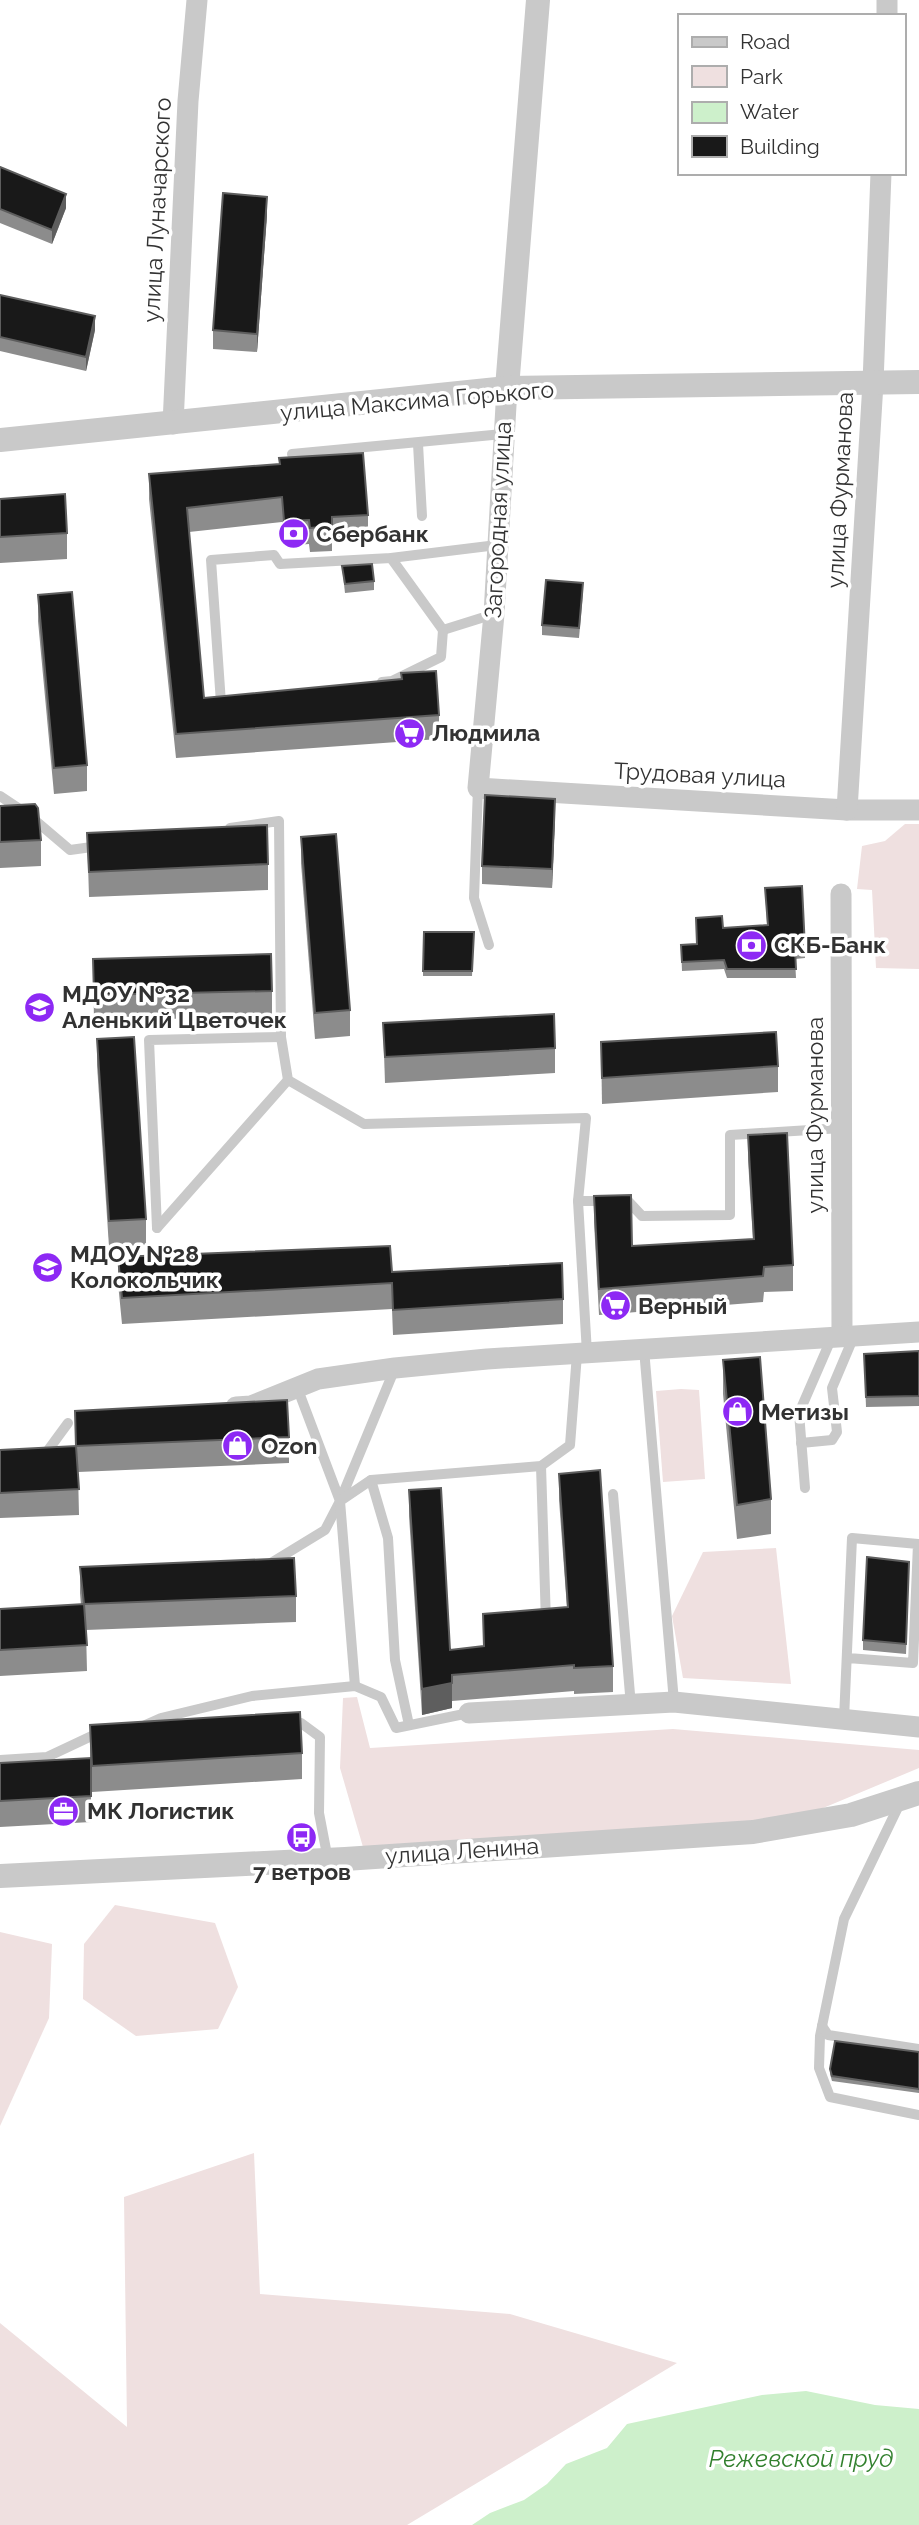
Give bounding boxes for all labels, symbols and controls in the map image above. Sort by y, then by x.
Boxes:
legend [678,14,905,175]
text: Road [740,29,790,54]
text: Park [740,64,783,89]
street label: улица Луначарского [137,97,176,323]
text: Water [740,99,799,124]
text: Building [740,134,820,159]
street label: улица Максима Горького [279,375,555,426]
street label: улица Фурманова [821,391,858,589]
street label: Загородная улица [479,421,516,619]
bank icon: Сбербанк [276,517,310,551]
place label: Сбербанк [316,520,429,547]
supermarket icon: Людмила [392,716,426,750]
place label: Людмила [432,719,540,746]
street label: Трудовая улица [613,757,787,792]
bank icon: СКБ-Банк [734,928,768,962]
place label: СКБ-Банк [774,931,886,958]
place label: МДОУ №32 Аленький Цветочек [62,980,287,1033]
school or university icon: МДОУ №32 Аленький Цветочек [22,990,56,1024]
street label: улица Фурманова [801,1017,828,1213]
place label: МДОУ №28 Колокольчик [70,1240,219,1293]
school or university icon: МДОУ №28 Колокольчик [30,1250,64,1284]
supermarket icon: Верный [598,1289,632,1323]
place label: Верный [638,1292,727,1319]
shop icon: Метизы [721,1395,755,1429]
place label: Метизы [761,1398,849,1425]
shop icon: Ozon [221,1429,255,1463]
place label: Ozon [261,1432,317,1459]
office icon: МК Логистик [47,1794,81,1828]
place label: МК Логистик [87,1797,234,1824]
bus stop icon: 7 ветров [285,1821,319,1855]
street label: улица Ленина [384,1832,540,1869]
place label: 7 ветров [253,1858,351,1885]
water label: Режевской пруд [709,2444,893,2473]

